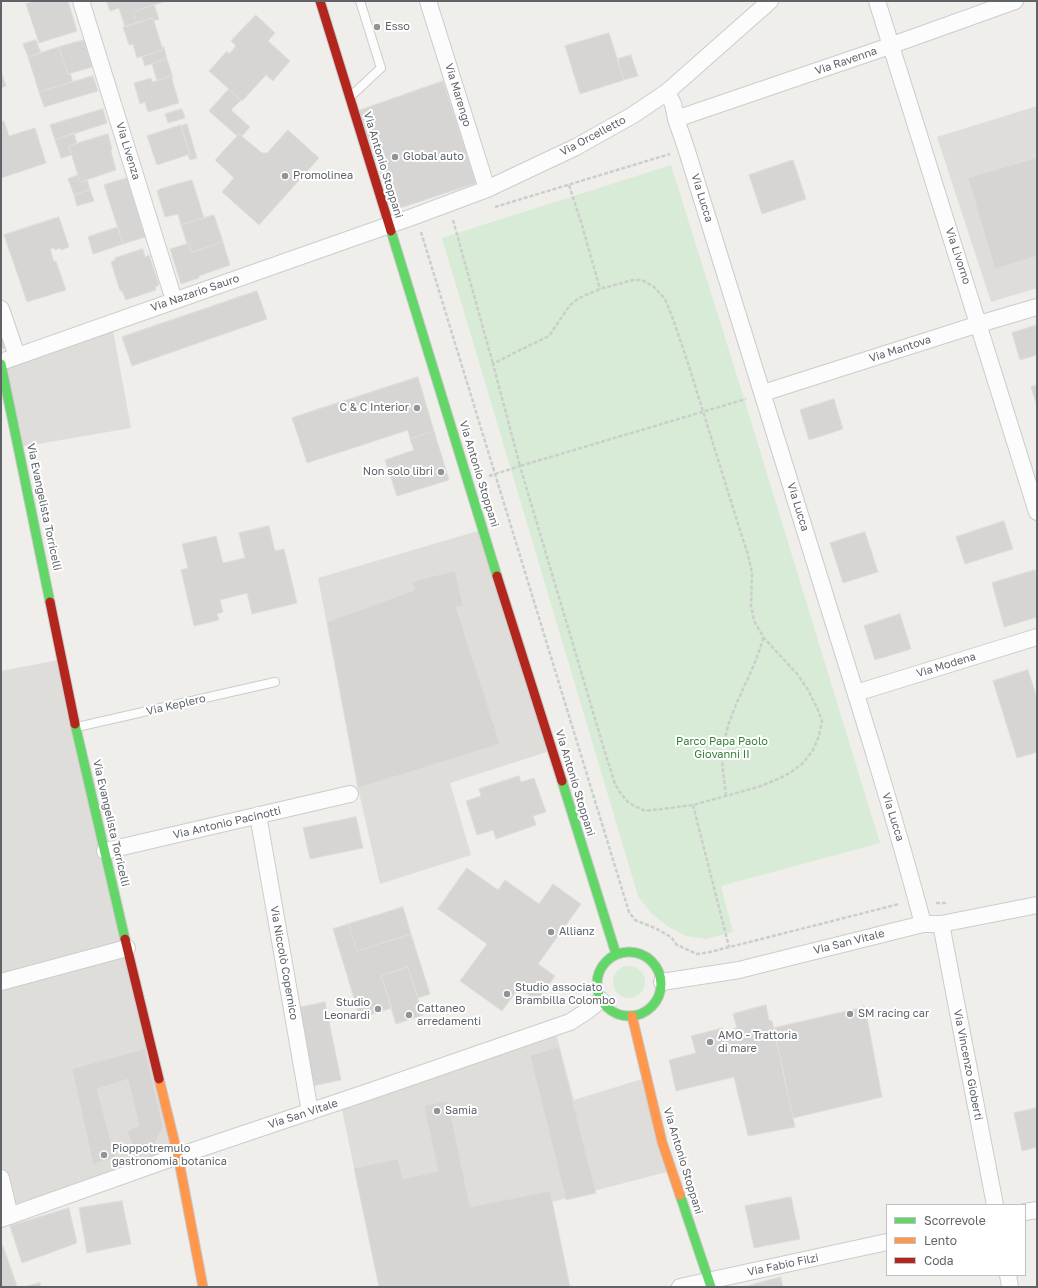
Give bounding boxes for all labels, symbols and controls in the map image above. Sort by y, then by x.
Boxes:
place label: Esso [385,20,410,34]
marker: Esso [372,22,382,32]
street label: Via Ravenna [813,44,879,78]
street label: Via Marengo [442,62,474,128]
street label: Via Antonio Stoppani [361,110,405,220]
street label: Via Orcelletto [558,113,628,159]
street label: Via Livenza [113,121,143,181]
place label: Global auto [403,150,464,164]
marker: Global auto [390,152,400,162]
place label: Promolinea [293,169,353,183]
marker: Promolinea [280,171,290,181]
street label: Via Lucca [688,172,716,224]
street label: Via Livorno [943,226,973,286]
street label: Via Nazario Sauro [149,272,241,314]
street label: Via Mantova [867,333,933,365]
place label: C & C Interior [339,401,409,415]
marker: C & C Interior [412,403,422,413]
street label: Via Antonio Stoppani [457,419,501,529]
street label: Via Evangelista Torricelli [24,442,64,572]
place label: Non solo libri [363,465,433,479]
marker: Non solo libri [436,467,446,477]
street label: Via Lucca [784,481,812,533]
street label: Via Modena [915,650,977,680]
street label: Via Keplero [145,692,207,718]
street label: Via Antonio Stoppani [553,728,597,838]
park label: Parco Papa Paolo Giovanni II [676,735,768,761]
street label: Via Evangelista Torricelli [90,758,132,888]
street label: Via Lucca [879,791,907,843]
street label: Via Antonio Pacinotti [172,804,282,842]
street label: Via Niccolò Copernico [267,905,301,1021]
place label: Allianz [559,925,595,939]
marker: Allianz [546,927,556,937]
street label: Via San Vitale [812,927,886,957]
place label: Studio associato Brambilla Colombo [515,981,615,1007]
marker: Studio associato Brambilla Colombo [502,989,512,999]
place label: Studio Leonardi [324,996,370,1022]
place label: Cattaneo arredamenti [417,1002,481,1028]
marker: Studio Leonardi [373,1004,383,1014]
place label: SM racing car [858,1007,929,1021]
street label: Via Vincenzo Gioberti [951,1008,985,1122]
marker: SM racing car [845,1009,855,1019]
marker: Cattaneo arredamenti [404,1010,414,1020]
place label: AMO - Trattoria di mare [718,1029,798,1055]
marker: AMO - Trattoria di mare [705,1037,715,1047]
street label: Via San Vitale [266,1096,340,1132]
place label: Samia [445,1104,477,1118]
marker: Samia [432,1106,442,1116]
street label: Via Antonio Stoppani [661,1106,705,1216]
place label: Pioppotremulo gastronomia botanica [112,1142,227,1168]
marker: Pioppotremulo gastronomia botanica [99,1150,109,1160]
legend [886,1204,1026,1276]
text: Scorrevole [924,1213,986,1228]
text: Lento [924,1233,957,1248]
street label: Via Fabio Filzi [746,1251,820,1279]
text: Coda [924,1253,954,1268]

